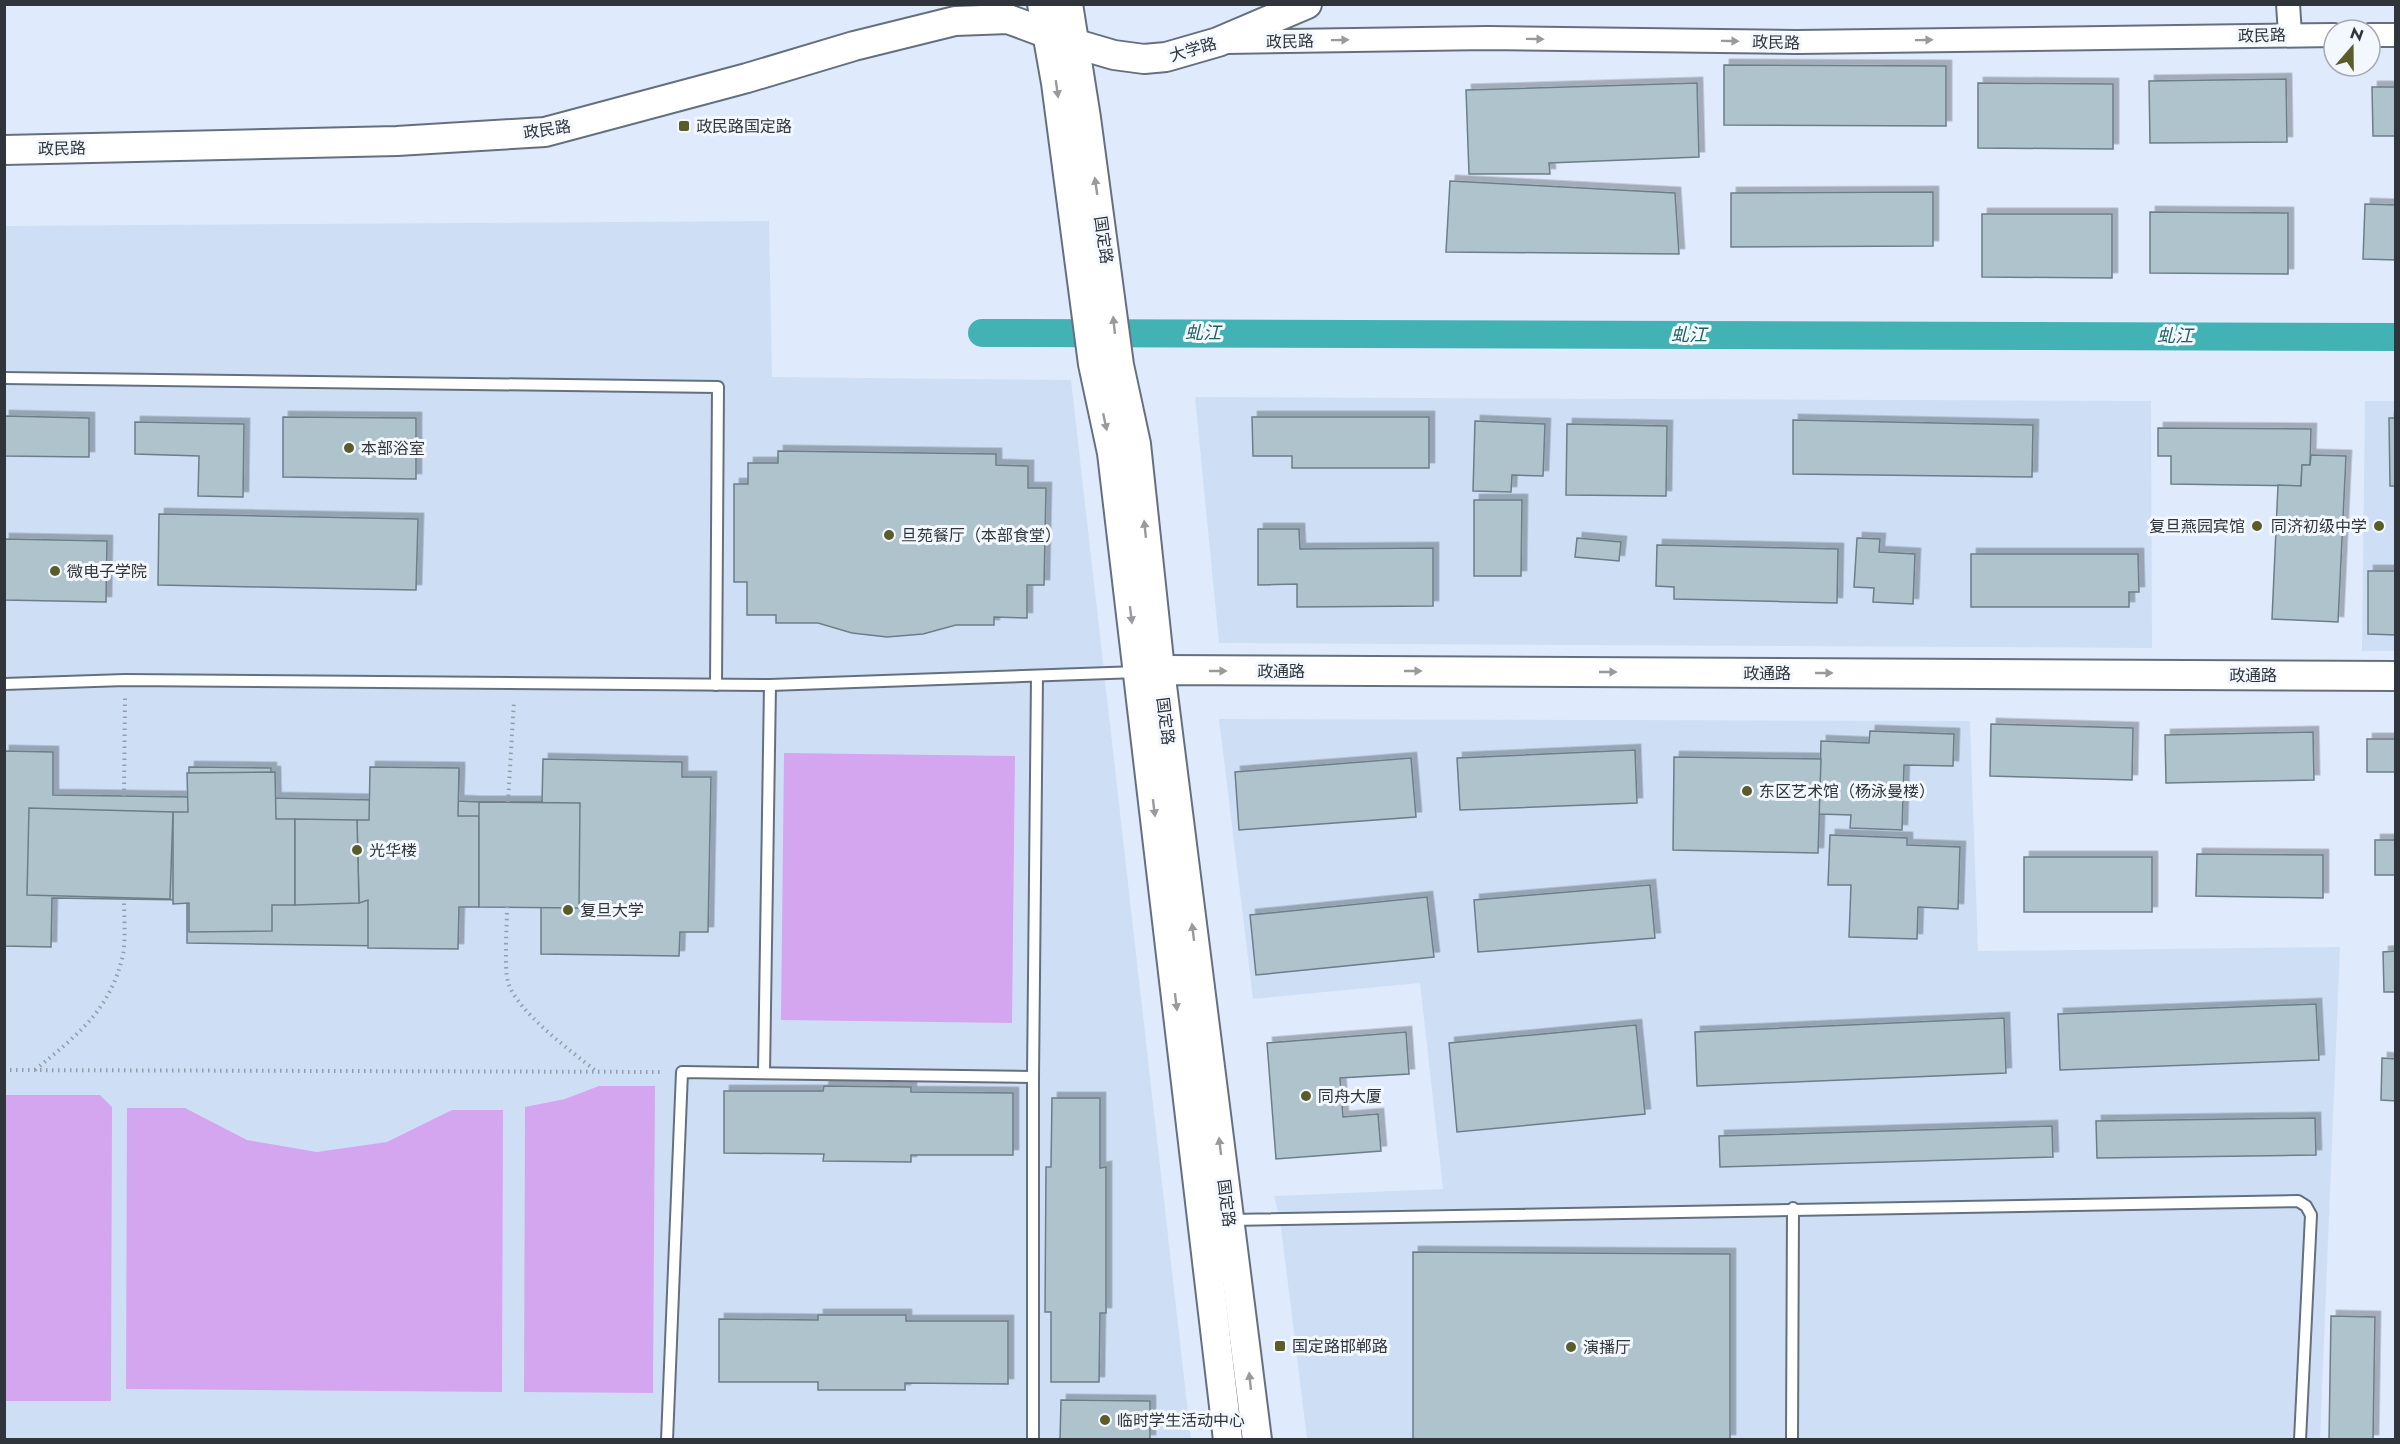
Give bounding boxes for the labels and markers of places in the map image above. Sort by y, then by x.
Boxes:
place label: 政民路国定路 [696,115,792,138]
marker: 政民路国定路 [677,119,691,133]
place label: 本部浴室 [361,437,425,460]
marker: 本部浴室 [342,441,356,455]
place label: 复旦燕园宾馆 [2149,515,2245,538]
place label: 同济初级中学 [2271,515,2367,538]
marker: 复旦燕园宾馆 [2250,519,2264,533]
marker: 同济初级中学 [2372,519,2386,533]
place label: 旦苑餐厅（本部食堂） [901,524,1061,547]
marker: 旦苑餐厅（本部食堂） [882,528,896,542]
place label: 微电子学院 [67,560,147,583]
marker: 微电子学院 [48,564,62,578]
place label: 东区艺术馆（杨泳曼楼） [1759,780,1935,803]
marker: 东区艺术馆（杨泳曼楼） [1740,784,1754,798]
place label: 光华楼 [369,839,417,862]
marker: 光华楼 [350,843,364,857]
place label: 复旦大学 [580,899,644,922]
marker: 复旦大学 [561,903,575,917]
place label: 同舟大厦 [1318,1085,1382,1108]
marker: 同舟大厦 [1299,1089,1313,1103]
place label: 国定路邯郸路 [1292,1335,1388,1358]
place label: 演播厅 [1583,1336,1631,1359]
marker: 国定路邯郸路 [1273,1339,1287,1353]
marker: 演播厅 [1564,1340,1578,1354]
place label: 临时学生活动中心 [1117,1409,1245,1432]
marker: 临时学生活动中心 [1098,1413,1112,1427]

